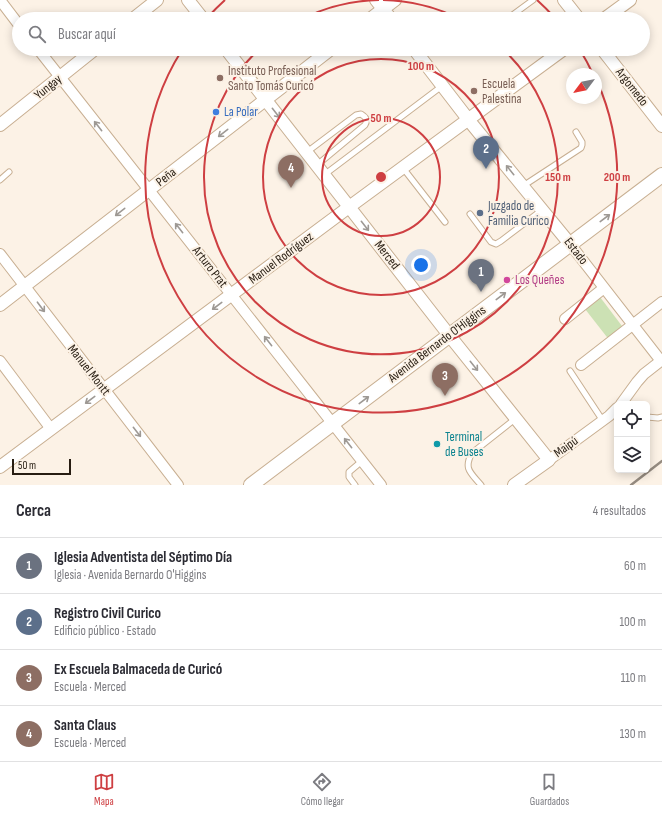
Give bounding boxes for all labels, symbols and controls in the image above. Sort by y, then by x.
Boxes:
search box [12,12,650,56]
icon: search [26,23,48,45]
text: Buscar aquí [58,25,116,44]
text: 100 m [408,59,434,74]
place label: Instituto Profesional Santo Tomás Curicó [228,63,317,94]
street label: Argomedo [612,64,652,109]
north arrow [566,68,602,104]
street label: Yungay [31,71,65,103]
marker: Instituto Profesional Santo Tomás Curicó [215,73,225,83]
place label: Escuela Palestina [482,76,522,107]
marker: Escuela Palestina [469,86,479,96]
place label: La Polar [224,104,258,120]
marker: La Polar [211,107,221,117]
one-way arrow [272,107,280,118]
text: 50 m [371,111,391,126]
one-way arrow [94,120,103,131]
one-way arrow [217,129,228,137]
pin: 2 [473,136,499,169]
pin: 4 [278,155,304,188]
street label: Peña [153,164,179,190]
one-way arrow [506,165,515,176]
centre of rings [374,170,388,184]
text: 150 m [545,170,571,185]
text: 200 m [604,170,630,185]
place label: Juzgado de Familia Curico [487,198,549,229]
one-way arrow [114,208,125,217]
marker: Juzgado de Familia Curico [475,208,485,218]
one-way arrow [599,214,610,222]
one-way arrow [360,221,369,232]
one-way arrow [174,222,183,233]
street label: Manuel Rodríguez [246,228,317,287]
street label: Estado [561,234,591,268]
street label: Merced [371,237,403,273]
street label: Arturo Prat [188,242,231,291]
your location [411,255,431,275]
pin: 1 [468,259,494,292]
place label: Los Queñes [515,272,565,288]
marker: Los Queñes [502,275,512,285]
one-way arrow [495,292,506,300]
one-way arrow [212,301,223,310]
one-way arrow [36,302,45,313]
street label: Avenida Bernardo O'Higgins [384,302,489,387]
one-way arrow [263,336,272,347]
street label: Manuel Montt [64,341,114,399]
one-way arrow [469,360,478,371]
pin: 3 [432,363,458,396]
one-way arrow [85,396,96,404]
one-way arrow [358,396,369,404]
map controls [614,401,650,473]
button: locate [614,401,650,437]
one-way arrow [133,427,141,438]
place label: Terminal de Buses [445,429,484,460]
street label: Maipú [551,433,581,461]
button: layers [614,437,650,473]
one-way arrow [344,438,352,449]
marker: Terminal de Buses [432,439,442,449]
scale bar [12,457,71,476]
text: 50 m [18,459,36,472]
text: Cerca [16,501,51,521]
text: 4 resultados [593,503,646,519]
text: Iglesia Adventista del Séptimo Día [54,548,232,567]
text: 1 [26,558,32,574]
text: 60 m [624,558,646,574]
text: Iglesia · Avenida Bernardo O'Higgins [54,567,207,583]
text: Registro Civil Curico [54,604,161,623]
text: 2 [26,614,32,630]
text: 100 m [619,614,646,630]
text: Edificio público · Estado [54,623,156,639]
text: Ex Escuela Balmaceda de Curicó [54,660,222,679]
text: 3 [26,670,32,686]
text: 110 m [621,670,646,686]
text: Escuela · Merced [54,679,126,695]
text: Santa Claus [54,716,116,735]
text: 4 [26,726,32,742]
text: 130 m [620,726,646,742]
text: Escuela · Merced [54,735,126,751]
tab: Mapa [93,771,115,808]
tab: Cómo llegar [301,771,344,808]
tab: Guardados [530,771,569,808]

